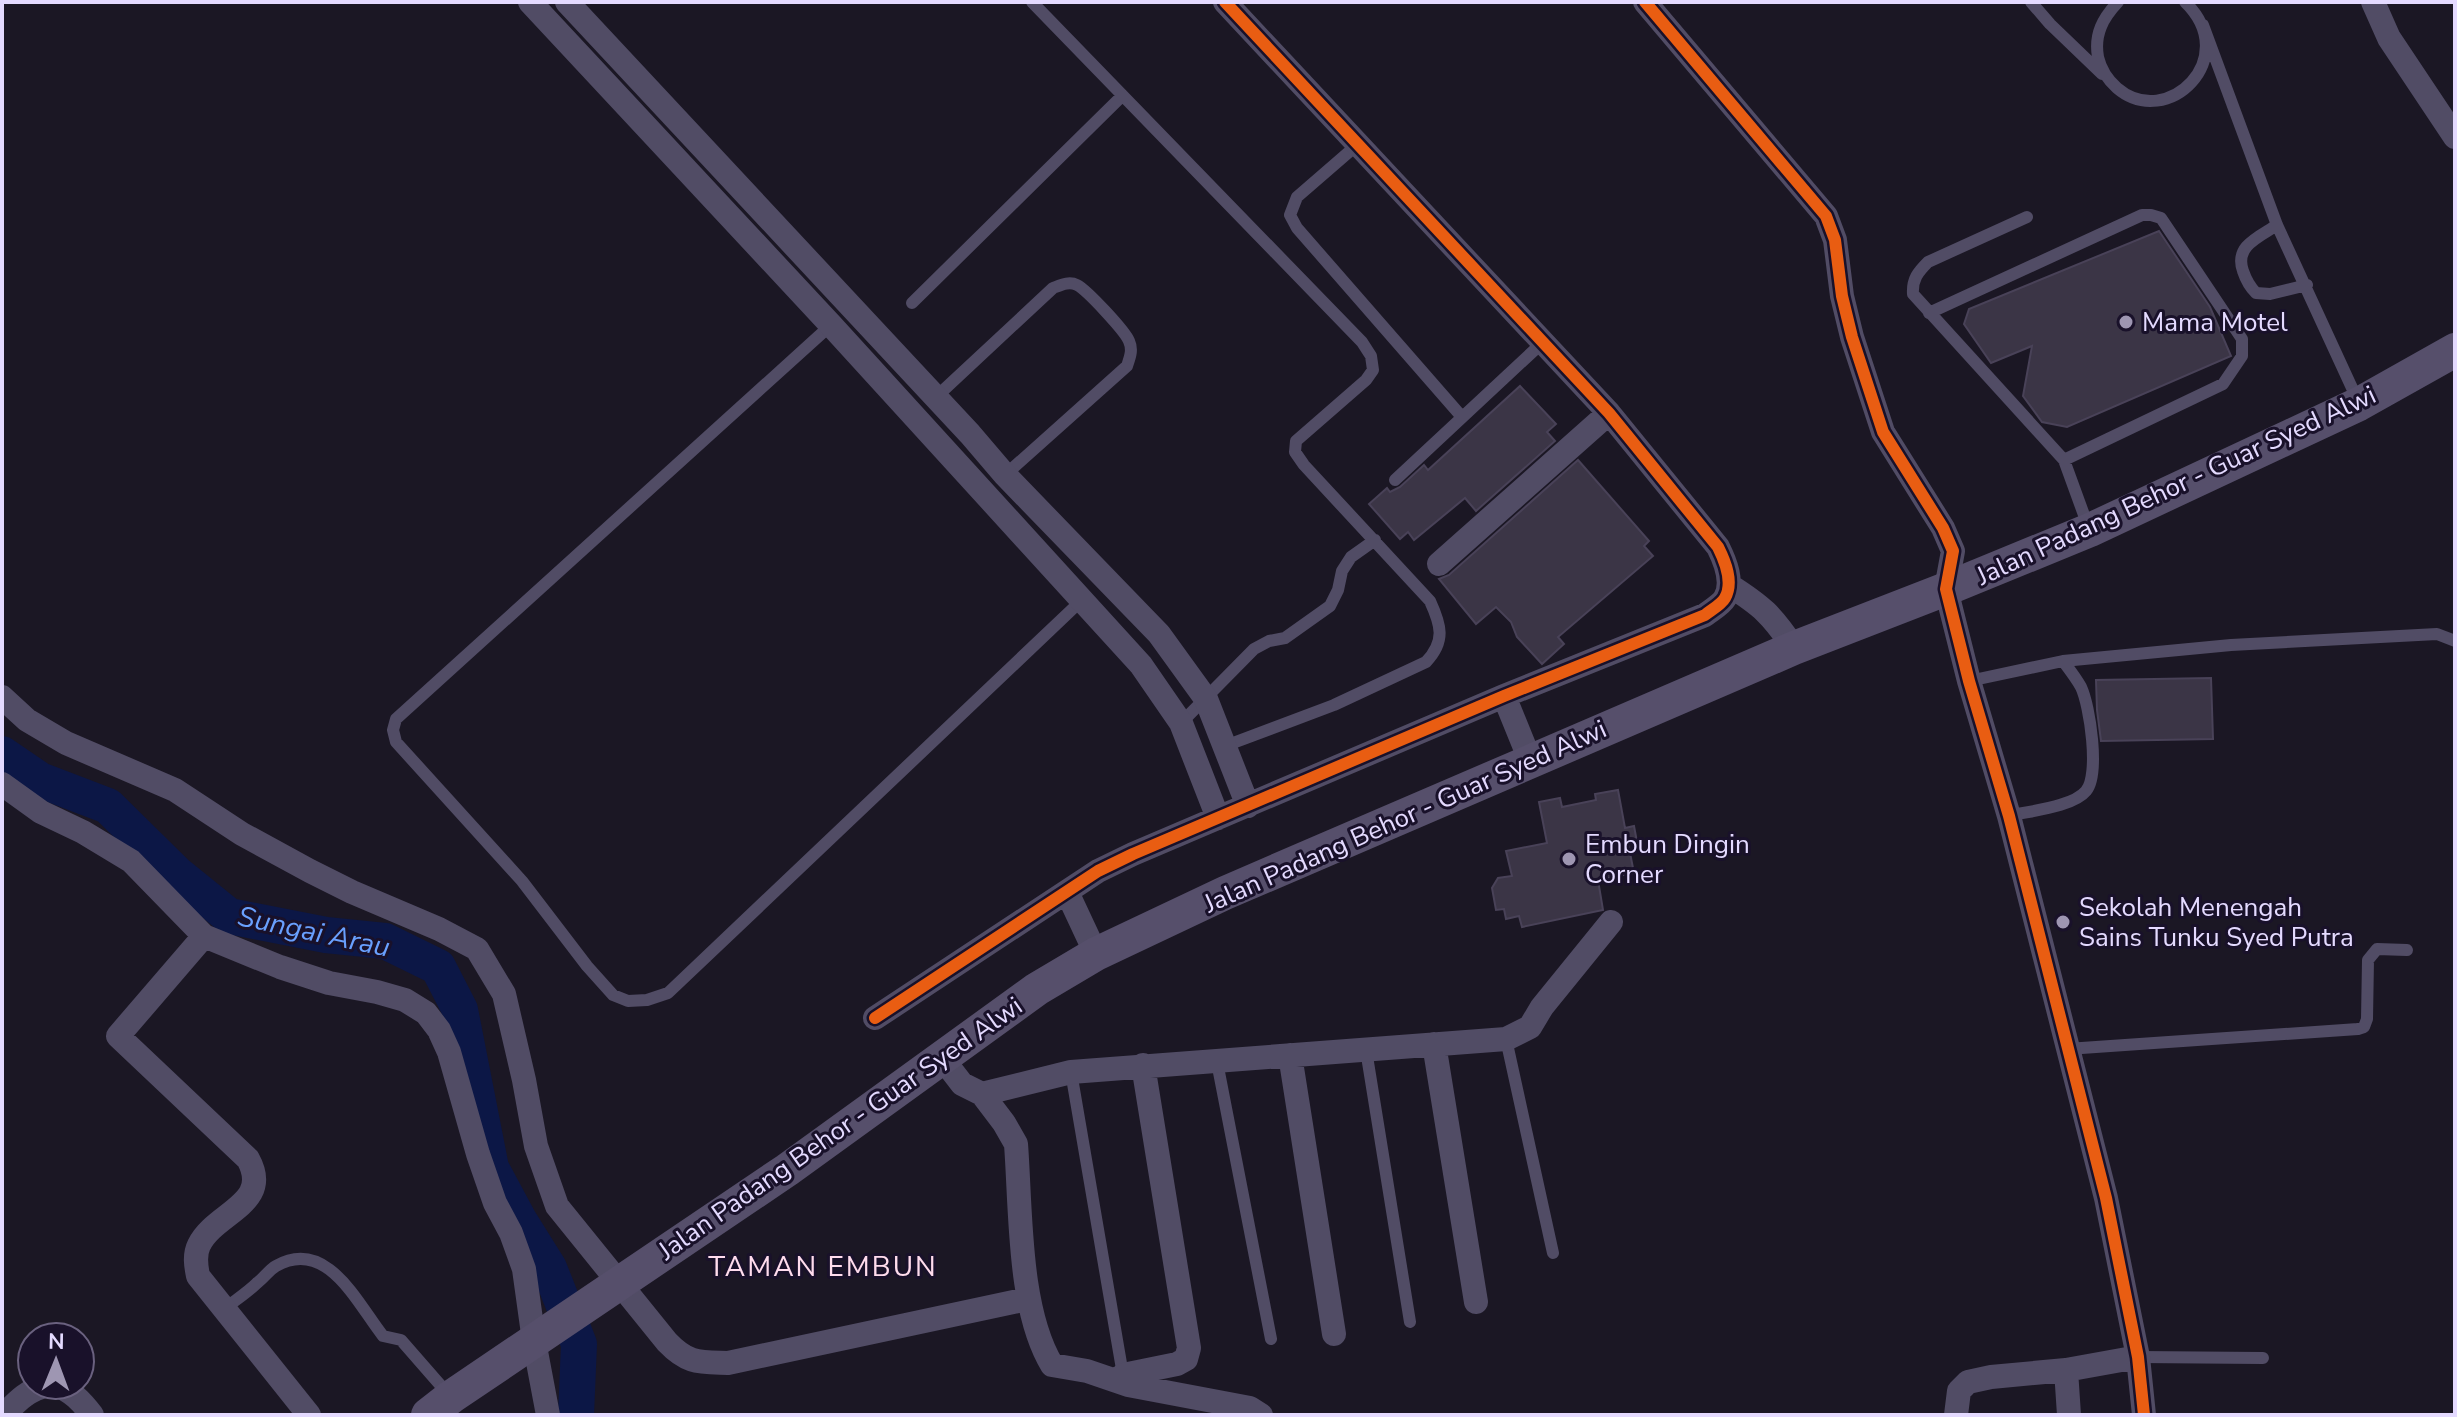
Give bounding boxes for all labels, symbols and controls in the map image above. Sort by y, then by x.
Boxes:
place label: Mama Motel [2142,305,2288,340]
marker: Mama Motel [2117,313,2135,331]
street label: Jalan Padang Behor - Guar Syed Alwi [1970,377,2382,594]
street label: Jalan Padang Behor - Guar Syed Alwi [1198,712,1612,922]
place label: Embun Dingin Corner [1585,827,1750,892]
marker: Embun Dingin Corner [1560,850,1578,868]
place label: Sekolah Menengah Sains Tunku Syed Putra [2079,890,2354,955]
water label: Sungai Arau [234,897,393,967]
marker: Sekolah Menengah Sains Tunku Syed Putra [2054,913,2072,931]
street label: Jalan Padang Behor - Guar Syed Alwi [651,989,1029,1269]
district label: TAMAN EMBUN [708,1248,938,1286]
north arrow [16,1321,96,1401]
text: N [48,1327,65,1357]

